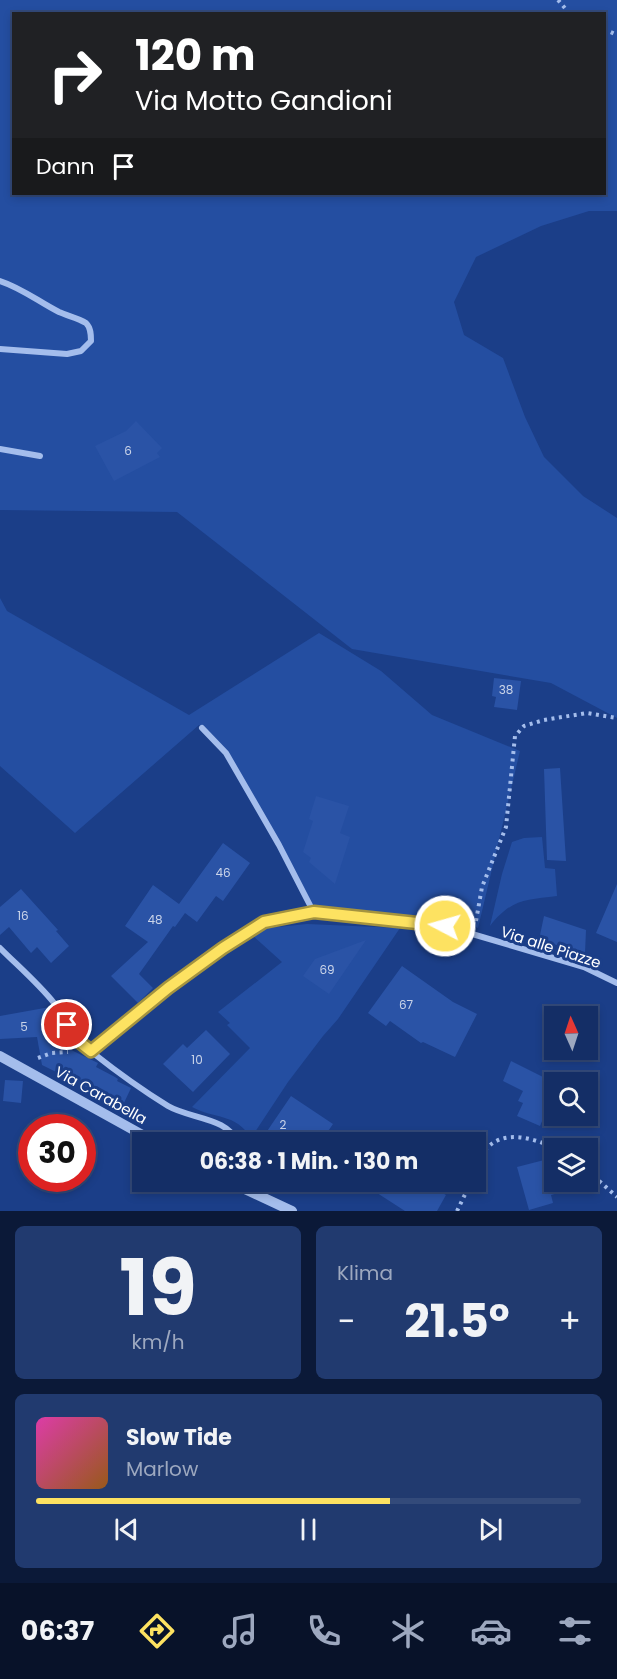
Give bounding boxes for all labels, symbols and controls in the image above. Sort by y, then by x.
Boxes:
text: 120 m [135,26,256,85]
icon: right [36,36,114,114]
text: Via Motto Gandioni [135,82,393,119]
icon: arrive [107,150,140,183]
text: Dann [36,151,95,182]
house number: 6 [124,442,132,459]
house number: 38 [499,681,513,698]
house number: 46 [215,864,231,881]
position arrow [413,894,477,958]
house number: 16 [17,907,29,924]
house number: 48 [147,911,163,928]
street label: Via alle Piazze [498,921,604,973]
house number: 69 [319,961,335,978]
house number: 67 [399,996,414,1013]
pin [41,999,92,1050]
north arrow [544,1006,598,1060]
map controls [544,1006,598,1192]
icon: arrive [50,1008,83,1041]
house number: 5 [20,1018,28,1035]
house number: 10 [191,1051,203,1068]
street label: Via Carabella [51,1061,151,1129]
button: search [544,1072,598,1126]
speed limit sign: 30 [18,1114,96,1192]
house number: 2 [280,1116,287,1133]
button: layers [544,1138,598,1192]
text: 06:38 · 1 Min. · 130 m [200,1146,418,1177]
text: 19 [119,1233,197,1342]
text: Klima [337,1259,393,1287]
text: 21.5° [404,1290,510,1353]
text: − [337,1298,355,1345]
text: + [558,1298,581,1345]
text: km/h [131,1328,185,1356]
text: Slow Tide [126,1422,232,1453]
text: Marlow [126,1455,198,1483]
icon: previous [110,1513,143,1546]
icon: pause [292,1513,325,1546]
icon: next [474,1513,507,1546]
icon: directions [136,1610,178,1652]
icon: music [219,1610,261,1652]
icon: phone [303,1610,345,1652]
icon: climate [387,1610,429,1652]
icon: car [470,1610,512,1652]
icon: filters [554,1610,596,1652]
text: 06:37 [21,1612,94,1649]

